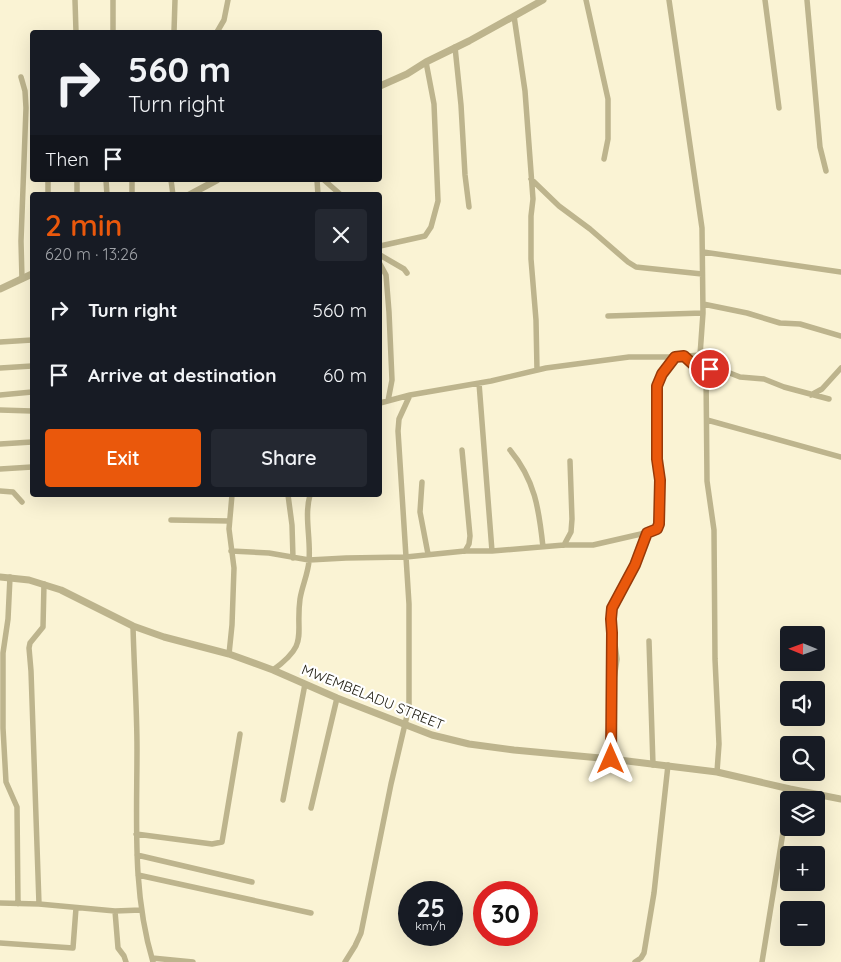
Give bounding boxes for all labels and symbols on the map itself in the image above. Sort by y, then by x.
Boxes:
pin [689,348,731,390]
north arrow [780,626,825,671]
street label: MWEMBELADU STREET [299,660,447,734]
position arrow [584,732,636,784]
speed limit sign: 30 [473,881,538,946]

